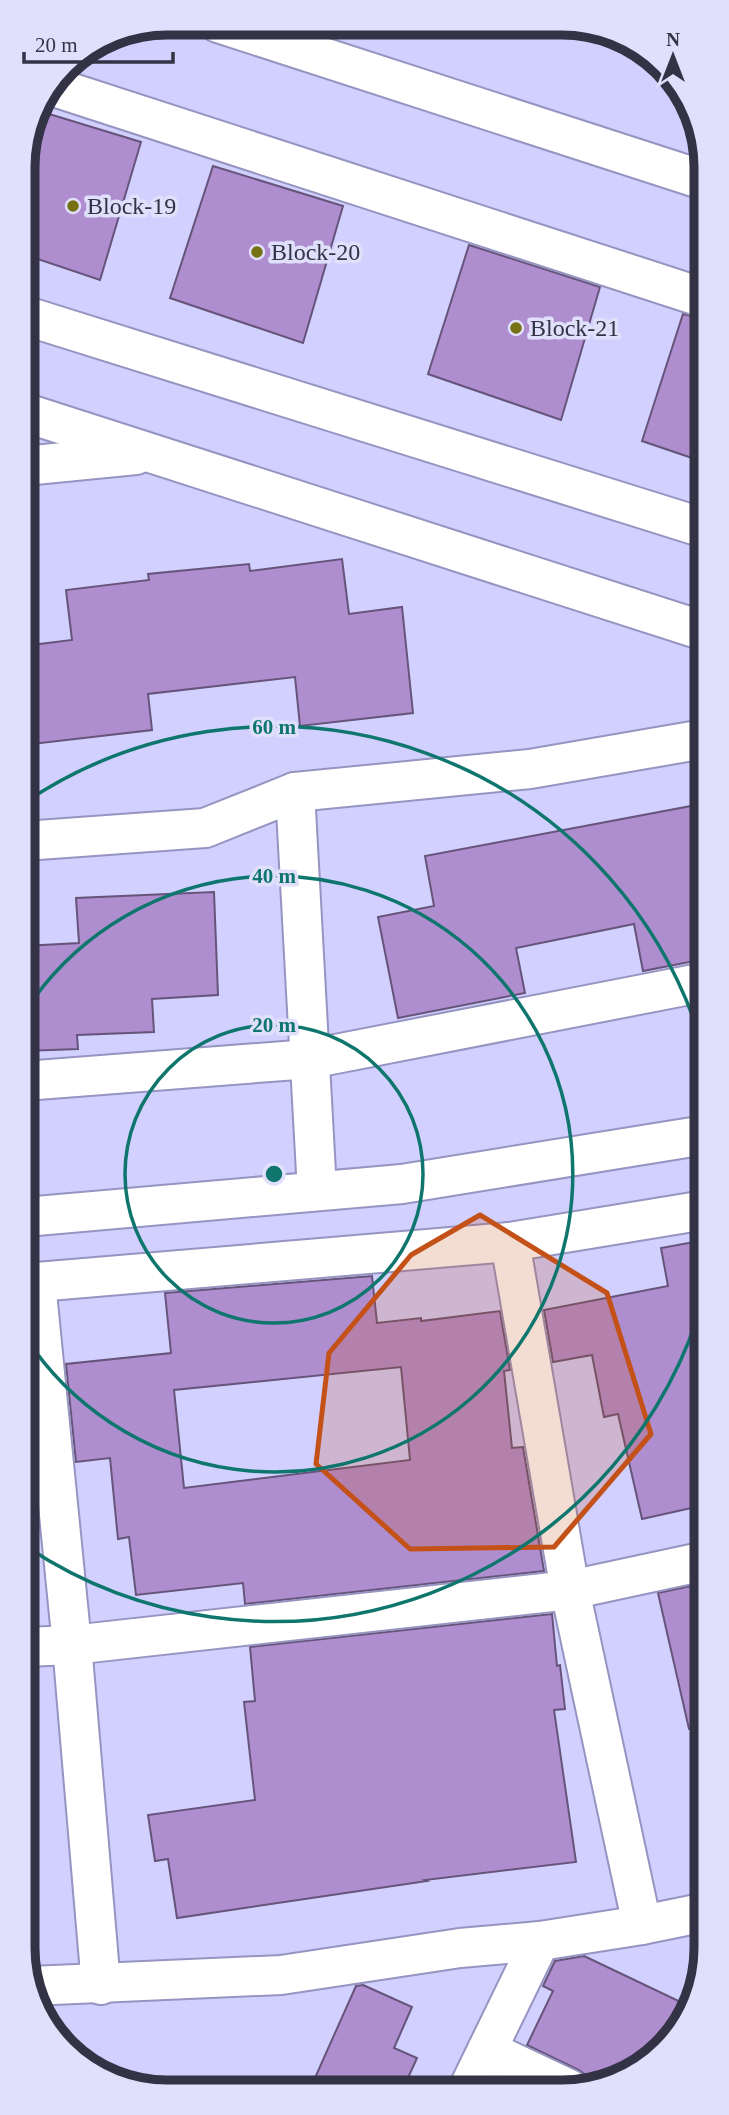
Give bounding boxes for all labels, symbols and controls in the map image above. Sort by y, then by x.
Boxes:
scale bar [24,21,173,65]
north arrow [638,21,708,91]
text: N [666,29,680,50]
text: 20 m [35,33,78,57]
place label: Block-19 [87,193,176,219]
marker: Block-19 [65,198,81,214]
place label: Block-20 [271,239,360,265]
marker: Block-20 [249,244,265,260]
place label: Block-21 [530,315,619,341]
marker: Block-21 [508,320,524,336]
text: 60 m [252,715,296,739]
text: 40 m [252,864,296,888]
text: 20 m [252,1013,296,1037]
centre of rings [262,1162,286,1186]

